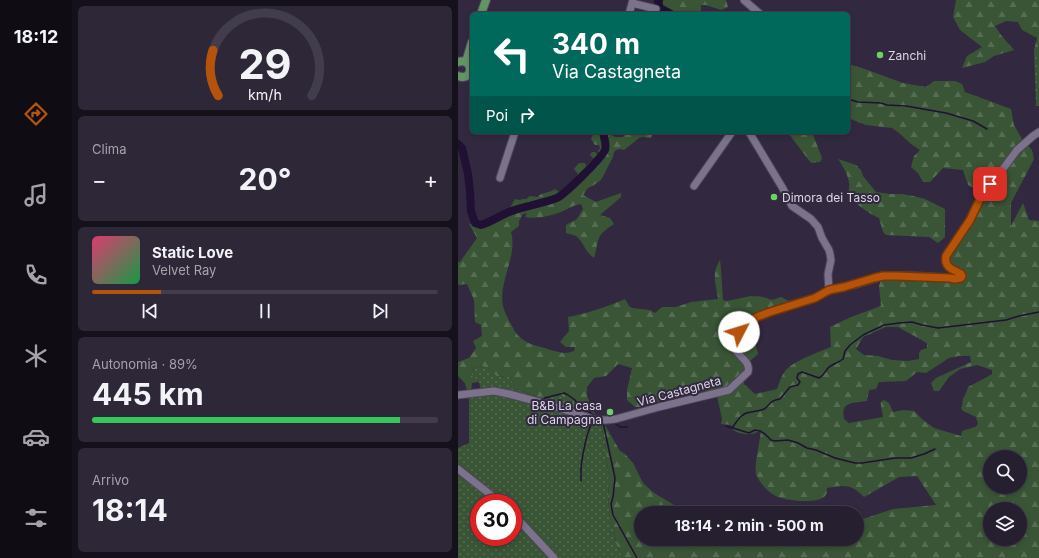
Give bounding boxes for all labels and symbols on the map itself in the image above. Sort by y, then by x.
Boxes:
place label: Zanchi [888,48,926,63]
marker: Zanchi [875,50,885,60]
pin [973,167,1007,201]
place label: Dimora dei Tasso [782,190,880,205]
marker: Dimora dei Tasso [769,192,779,202]
position arrow [718,311,760,353]
street label: Via Castagneta [636,373,722,409]
place label: B&B La casa di Campagna [527,398,602,427]
marker: B&B La casa di Campagna [605,407,615,417]
speed limit sign: 30 [470,494,522,546]

